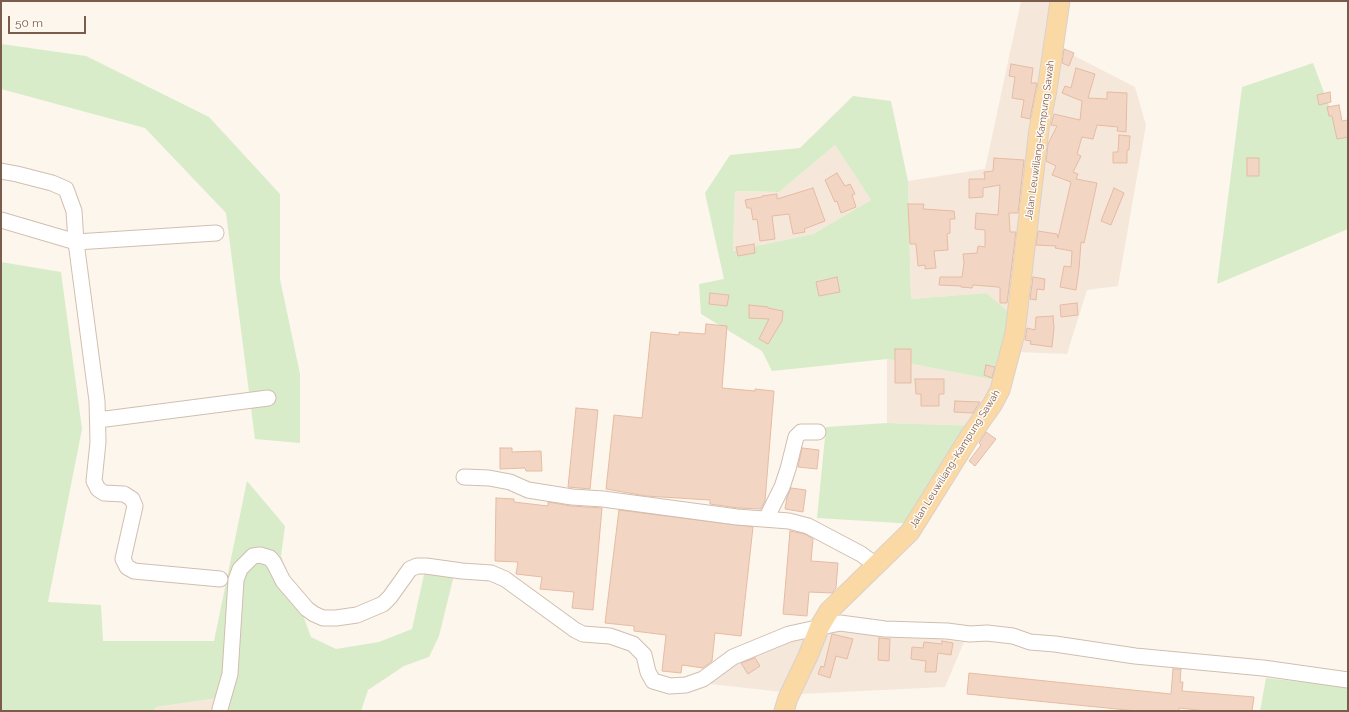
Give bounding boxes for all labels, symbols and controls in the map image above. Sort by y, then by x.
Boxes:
scale bar [10,8,88,34]
text: 50 m [15,16,43,30]
street label: Jalan Leuwiliang–Kampung Sawah [1023,59,1057,221]
street label: Jalan Leuwiliang–Kampung Sawah [907,388,1003,530]

